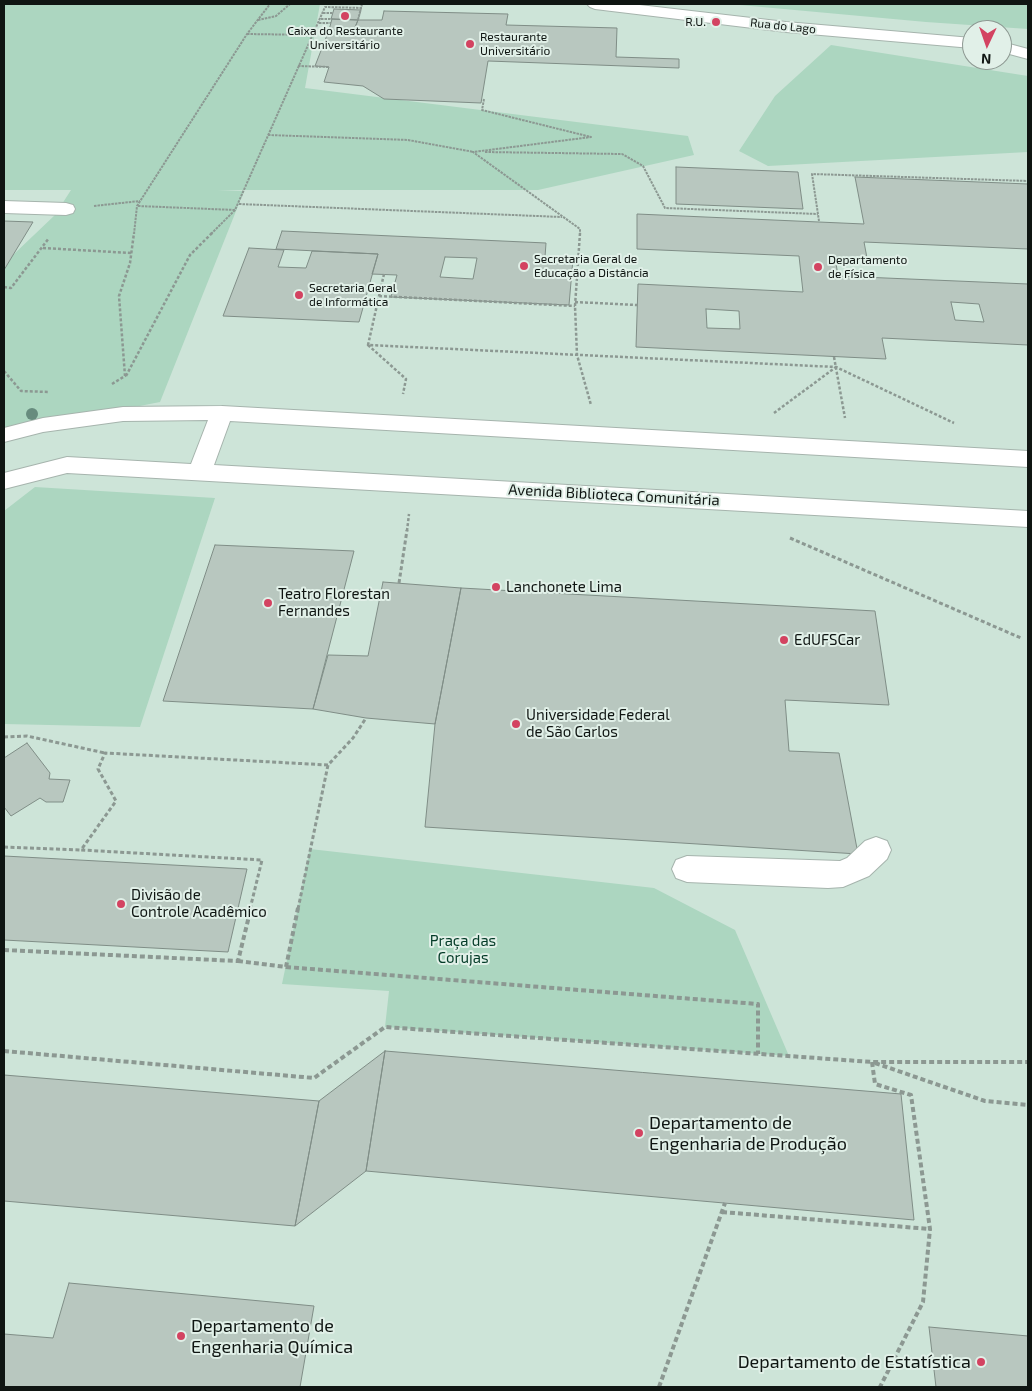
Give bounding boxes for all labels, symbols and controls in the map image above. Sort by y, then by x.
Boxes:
marker: Caixa do Restaurante Universitário [339,10,351,22]
place label: R.U. [685,15,706,29]
street label: Rua do Lago [749,15,817,37]
marker: R.U. [710,16,722,28]
north arrow [962,20,1012,70]
place label: Caixa do Restaurante Universitário [287,24,403,52]
place label: Restaurante Universitário [480,30,550,58]
marker: Restaurante Universitário [464,38,476,50]
text: N [981,51,992,68]
place label: Secretaria Geral de Educação a Distância [534,252,649,280]
place label: Departamento de Física [828,253,907,281]
marker: Secretaria Geral de Educação a Distância [518,260,530,272]
marker: Departamento de Física [812,261,824,273]
place label: Secretaria Geral de Informática [309,281,396,309]
marker: Secretaria Geral de Informática [293,289,305,301]
street label: Avenida Biblioteca Comunitária [508,480,720,510]
place label: Lanchonete Lima [506,578,622,596]
marker: Lanchonete Lima [490,581,502,593]
place label: Teatro Florestan Fernandes [278,585,390,620]
marker: Teatro Florestan Fernandes [262,597,274,609]
place label: EdUFSCar [794,631,860,649]
marker: EdUFSCar [778,634,790,646]
place label: Universidade Federal de São Carlos [526,706,670,741]
marker: Universidade Federal de São Carlos [510,718,522,730]
place label: Divisão de Controle Acadêmico [131,886,267,921]
marker: Divisão de Controle Acadêmico [115,898,127,910]
park label: Praça das Corujas [430,932,496,967]
place label: Departamento de Engenharia de Produção [649,1112,847,1154]
marker: Departamento de Engenharia de Produção [633,1127,645,1139]
place label: Departamento de Engenharia Química [191,1315,353,1358]
marker: Departamento de Engenharia Química [175,1330,187,1342]
place label: Departamento de Estatística [738,1351,971,1373]
marker: Departamento de Estatística [975,1356,987,1368]

